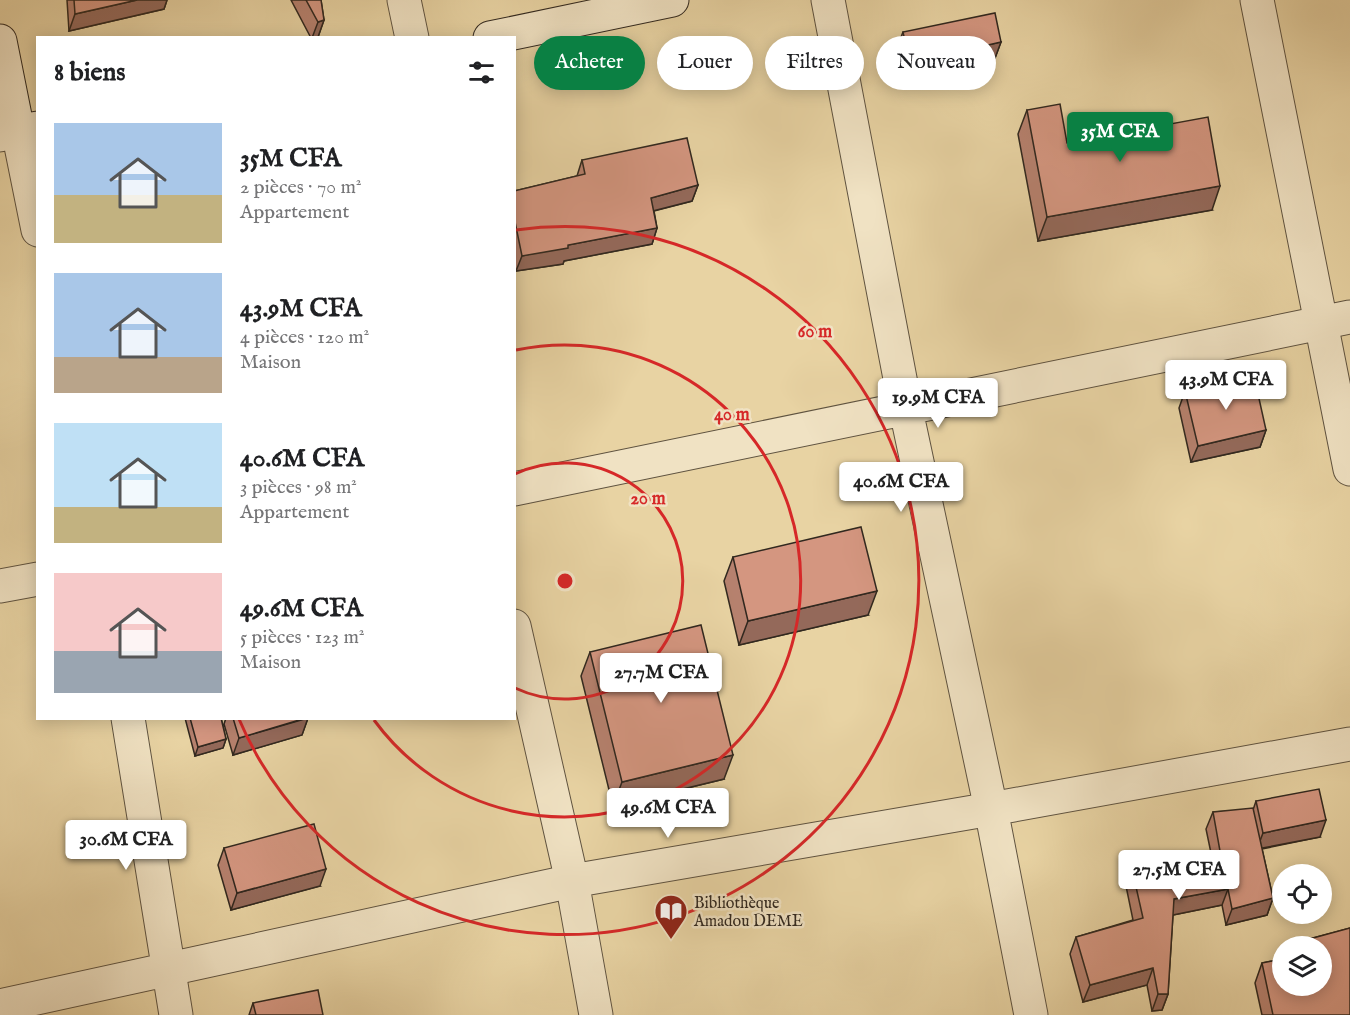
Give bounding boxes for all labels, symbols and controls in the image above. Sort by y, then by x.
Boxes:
chip: Acheter [534,36,645,90]
chip: Louer [657,36,753,90]
chip: Filtres [765,36,864,90]
chip: Nouveau [876,36,996,90]
text: 8 biens [54,56,125,89]
icon: filters [465,56,498,89]
pin: 35M CFA [1065,112,1175,163]
text: 35M CFA [1081,119,1159,144]
text: 35M CFA [240,142,341,175]
icon: home [102,147,174,219]
text: 2 pièces · 70 m² [240,175,361,200]
text: Appartement [240,200,349,225]
text: 43.9M CFA [240,292,361,325]
icon: home [102,297,174,369]
text: 60 m [798,321,832,344]
text: 4 pièces · 120 m² [240,325,369,350]
text: Maison [240,350,301,375]
pin: 43.9M CFA [1157,360,1295,411]
text: 43.9M CFA [1179,367,1273,392]
pin: 19.9M CFA [869,378,1007,429]
text: 19.9M CFA [892,385,984,410]
text: 40 m [714,404,750,427]
text: 40.6M CFA [240,442,364,475]
icon: home [102,447,174,519]
pin: 40.6M CFA [832,462,970,513]
text: 40.6M CFA [853,469,949,494]
text: 3 pièces · 98 m² [240,475,357,500]
text: 20 m [630,488,666,511]
text: Appartement [240,500,349,525]
centre of rings [555,571,575,591]
text: 49.6M CFA [240,592,363,625]
icon: home [102,597,174,669]
text: 5 pièces · 123 m² [240,625,364,650]
text: Maison [240,650,301,675]
pin: 27.7M CFA [592,653,730,704]
text: 27.7M CFA [614,660,708,685]
pin: 49.6M CFA [599,788,737,839]
text: 49.6M CFA [621,795,715,820]
pin: 30.6M CFA [57,820,195,871]
text: 30.6M CFA [79,827,173,852]
pin: 27.5M CFA [1110,850,1248,901]
text: 27.5M CFA [1132,857,1226,882]
map controls [1272,864,1332,996]
button: locate [1272,864,1332,924]
library icon: Bibliothèque Amadou DEME [653,893,689,940]
place label: Bibliothèque Amadou DEME [693,894,803,932]
button: layers [1272,936,1332,996]

